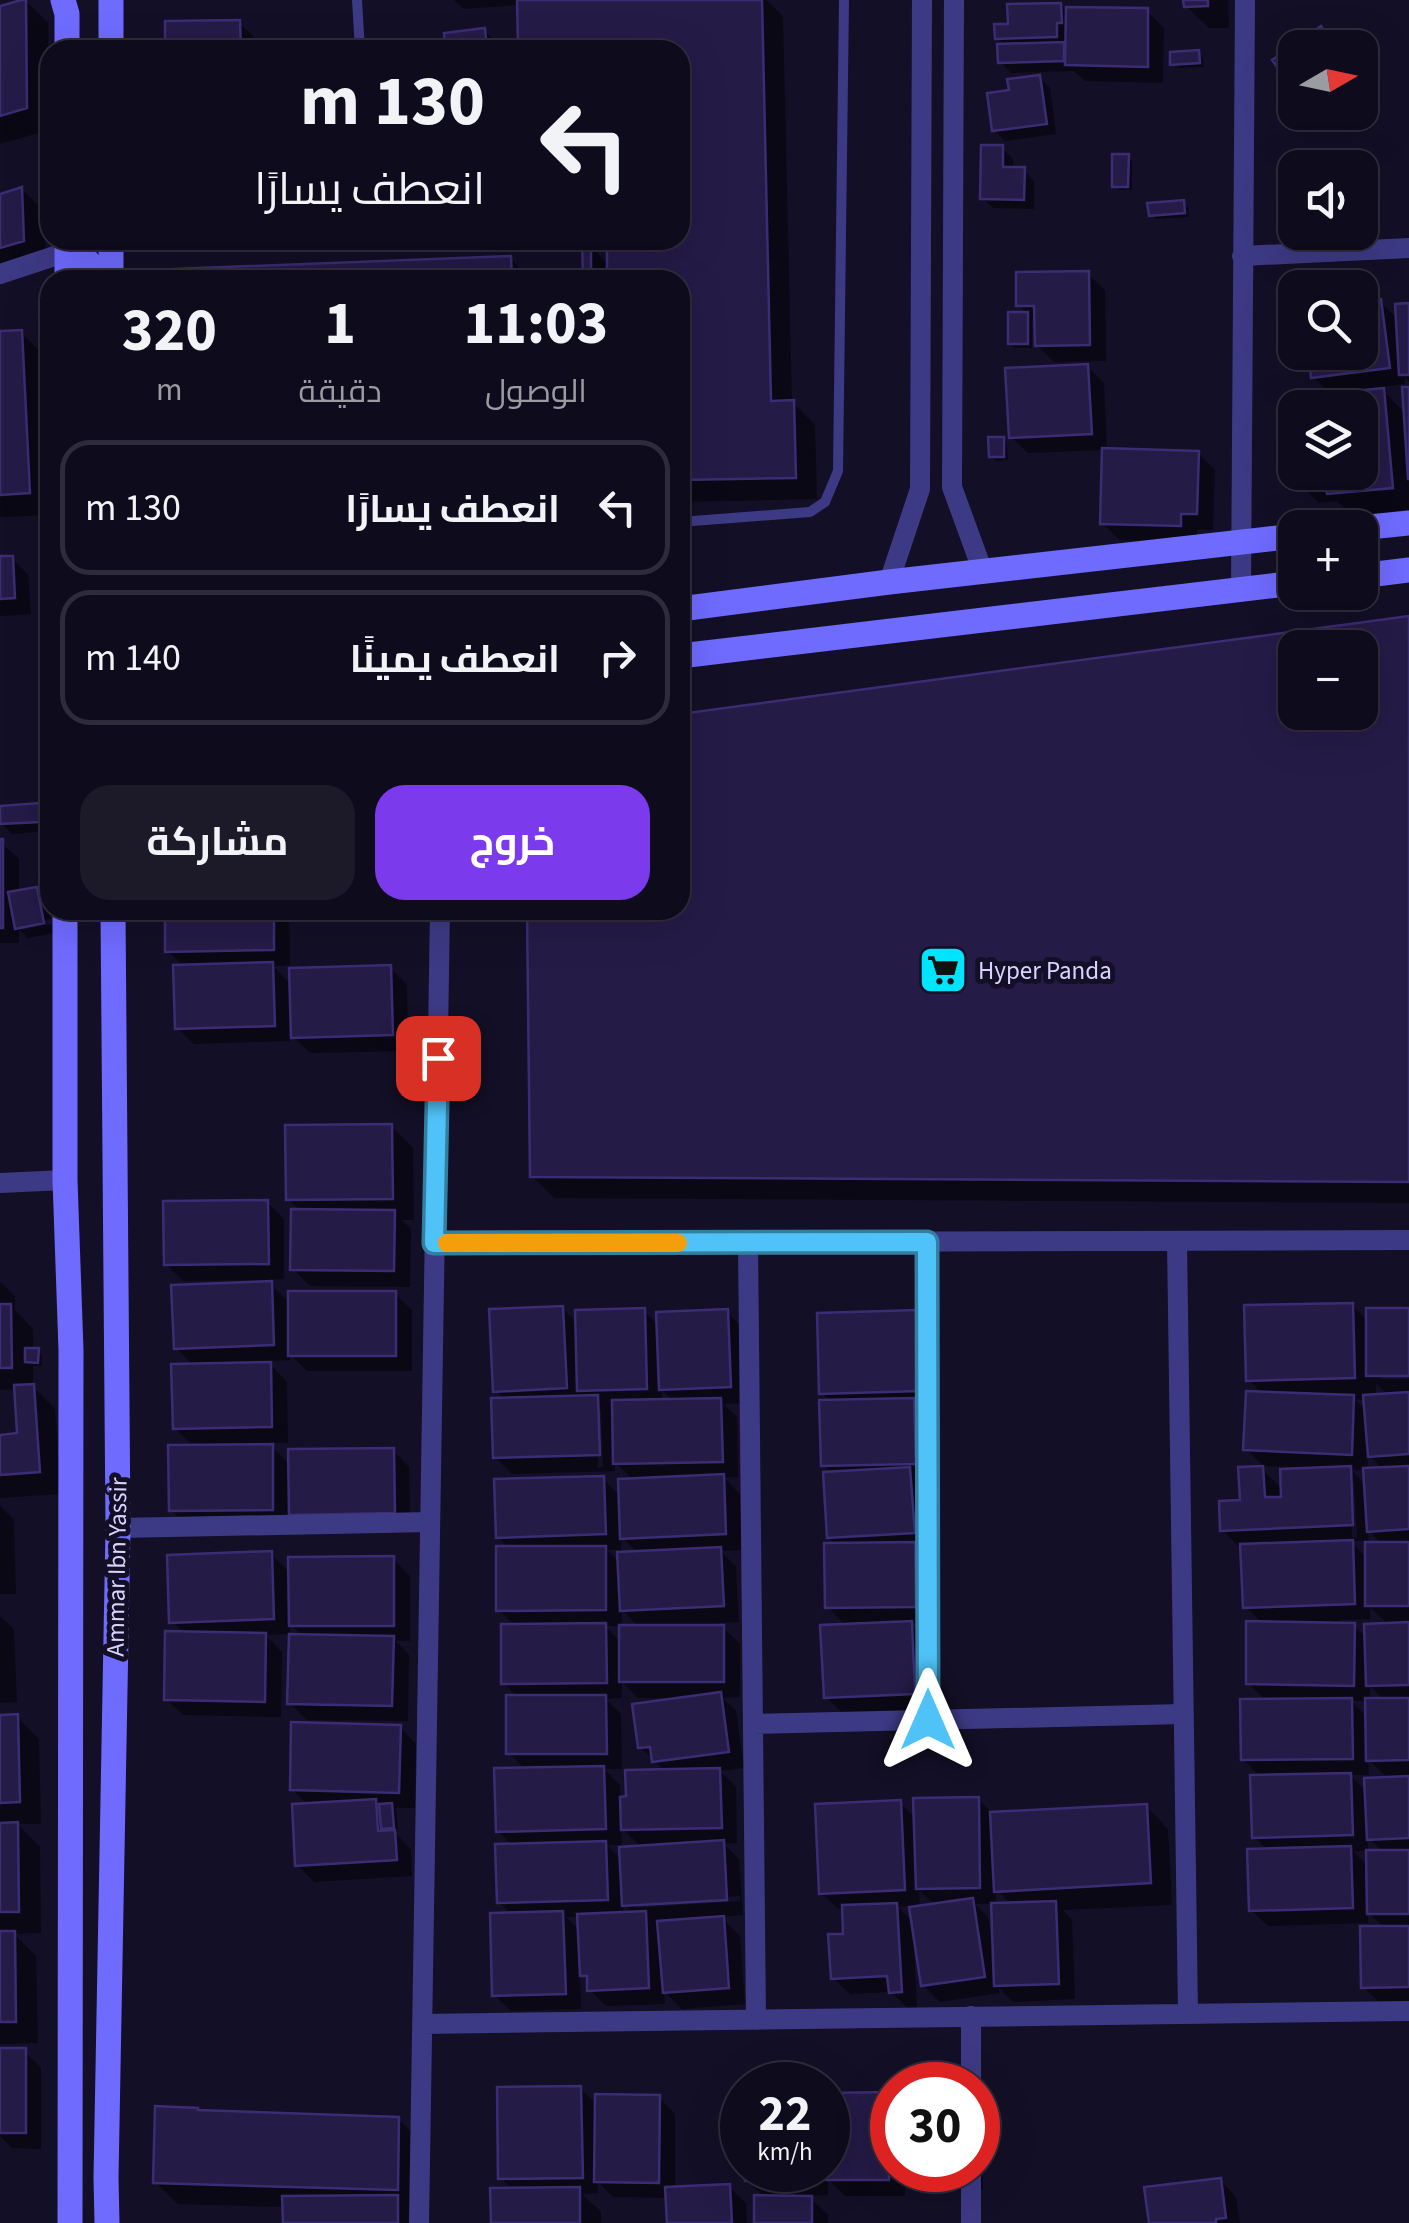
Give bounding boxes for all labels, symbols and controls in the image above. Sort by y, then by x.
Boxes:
north arrow [1278,30,1378,130]
map controls [1278,30,1378,730]
text: 130 m [300,52,485,152]
icon: left [520,80,650,210]
button: sound [1278,150,1378,250]
text: انعطف يسارًا [254,158,485,222]
button: search [1278,270,1378,370]
text: 1 [324,282,356,367]
text: 11:03 [464,282,608,367]
text: 320 [122,289,217,374]
text: m [156,367,183,413]
text: دقيقة [299,369,382,415]
text: الوصول [485,369,587,415]
button: layers [1278,390,1378,490]
icon: left [590,480,645,535]
text: 130 m [85,481,181,535]
text: انعطف يسارًا [345,483,560,537]
button: + [1278,510,1378,610]
icon: right [590,630,645,685]
button: − [1278,630,1378,730]
text: 140 m [85,631,181,685]
text: انعطف يمينًا [350,633,560,687]
button: مشاركة [80,785,355,900]
button: خروج [375,785,650,900]
supermarket icon: Hyper Panda [917,944,969,996]
place label: Hyper Panda [978,953,1112,989]
pin [396,1016,481,1101]
icon: arrive [411,1031,466,1086]
street label: Ammar Ibn Yassir [97,1477,137,1657]
position arrow [876,1668,980,1772]
speed limit sign: 30 [870,2062,1000,2192]
text: 22 [759,2079,811,2150]
text: km/h [757,2134,813,2170]

